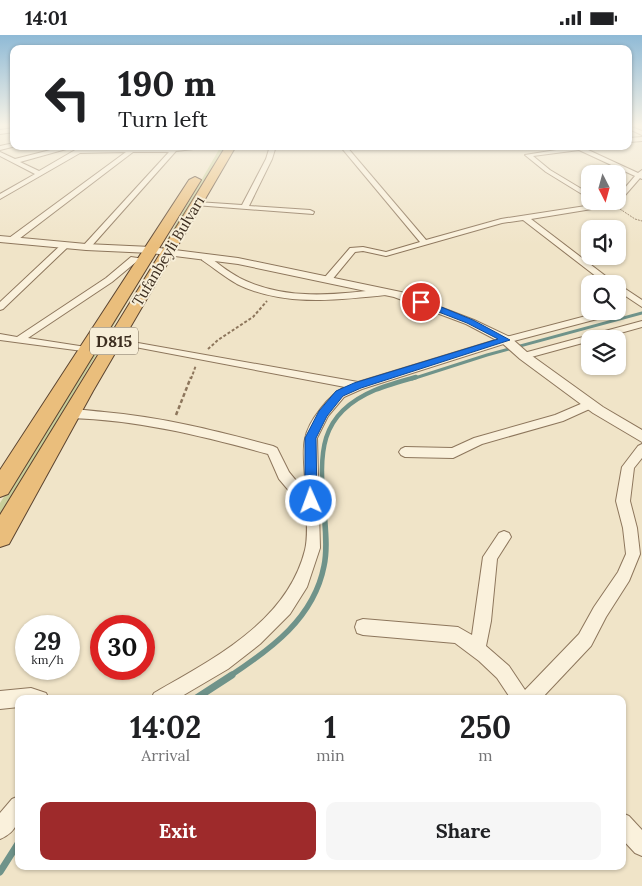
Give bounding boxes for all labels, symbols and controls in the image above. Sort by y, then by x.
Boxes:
text: 14:01 [25,6,68,30]
text: 190 m [118,61,216,106]
icon: left [35,65,100,130]
text: Turn left [118,105,208,133]
north arrow [581,165,626,210]
map controls [581,165,626,375]
street label: Tufanbeyli Bulvarı [128,192,208,310]
button: sound [581,220,626,265]
button: search [581,275,626,320]
pin [400,281,442,323]
icon: arrive [407,288,435,316]
road number: D815 [90,327,138,355]
button: layers [581,330,626,375]
position arrow [284,474,336,526]
speed limit sign: 30 [90,615,155,680]
text: 29 [34,625,61,657]
text: km/h [31,652,64,667]
text: 14:02 [130,708,201,746]
text: 1 [324,708,337,746]
text: 250 [460,708,511,746]
text: Arrival [141,745,190,765]
text: min [316,745,345,765]
text: m [478,745,492,765]
button: Exit [40,802,316,860]
button: Share [326,802,601,860]

